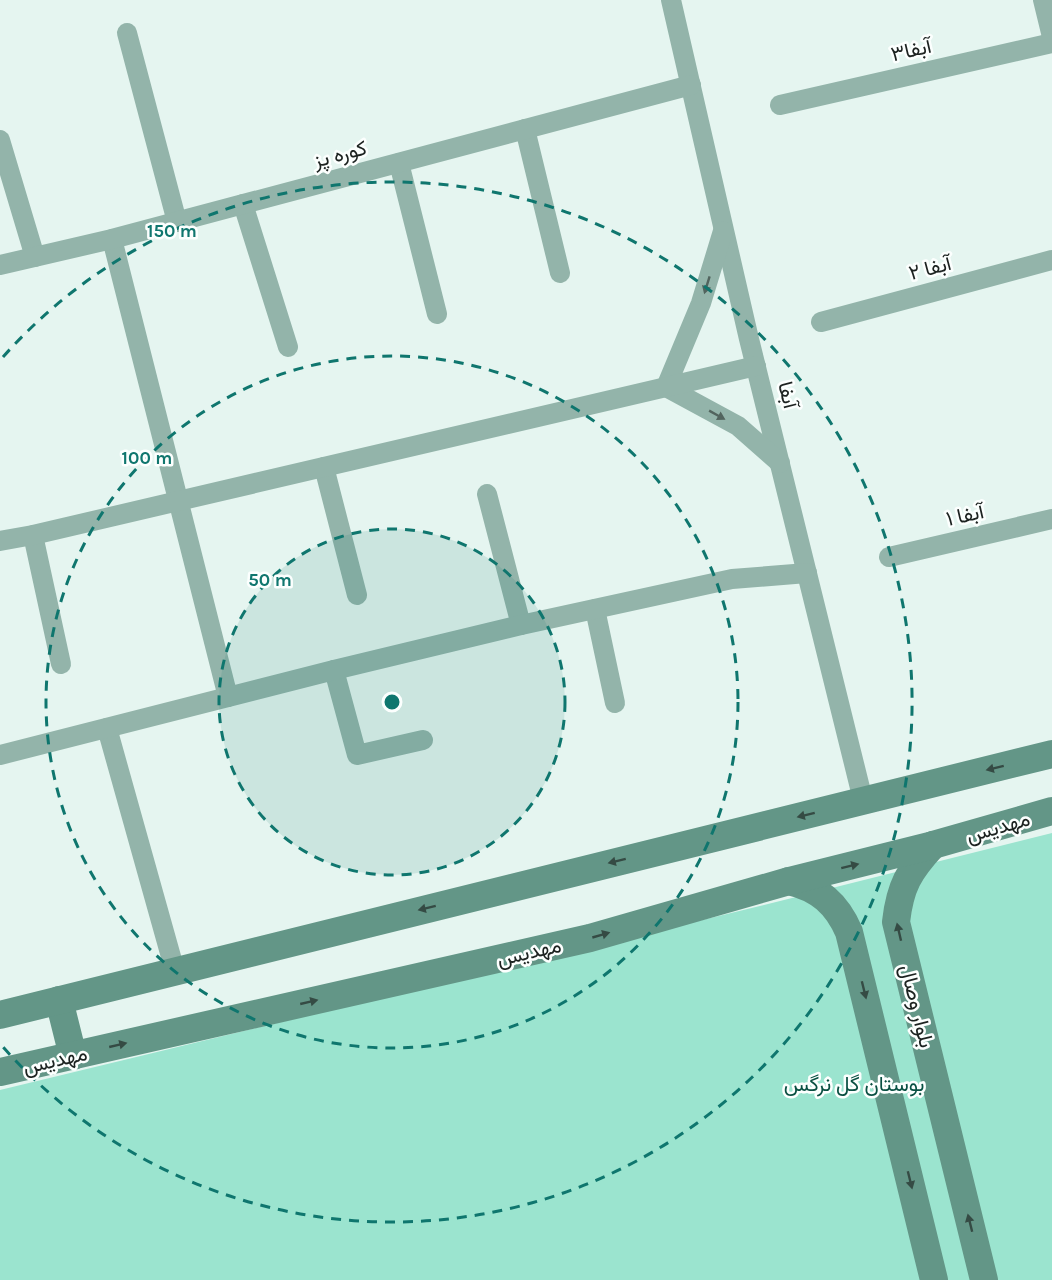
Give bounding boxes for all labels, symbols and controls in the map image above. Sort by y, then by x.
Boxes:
street label: آبفا۳ [888,33,936,66]
street label: کوره پز [310,135,370,175]
text: 150 m [147,220,197,242]
street label: آبفا ۲ [906,250,956,285]
one-way arrow [702,276,711,294]
street label: آبفا [773,379,803,413]
one-way arrow [709,410,726,420]
text: 100 m [122,447,172,469]
street label: آبفا ۱ [944,499,988,531]
text: 50 m [248,569,292,591]
centre of rings [382,692,402,712]
one-way arrow [986,763,1004,773]
street label: مهدیس [963,806,1033,849]
one-way arrow [797,810,815,820]
one-way arrow [607,857,626,867]
one-way arrow [841,861,859,870]
one-way arrow [418,904,437,914]
one-way arrow [893,922,903,941]
one-way arrow [592,930,610,939]
street label: مهدیس [494,933,564,972]
street label: بلوار وصال [894,962,939,1050]
one-way arrow [859,981,869,999]
one-way arrow [299,997,318,1006]
one-way arrow [109,1040,128,1050]
street label: مهدیس [20,1041,90,1080]
park label: بوستان گل نرگس [784,1072,924,1097]
one-way arrow [905,1170,915,1189]
one-way arrow [964,1214,974,1232]

